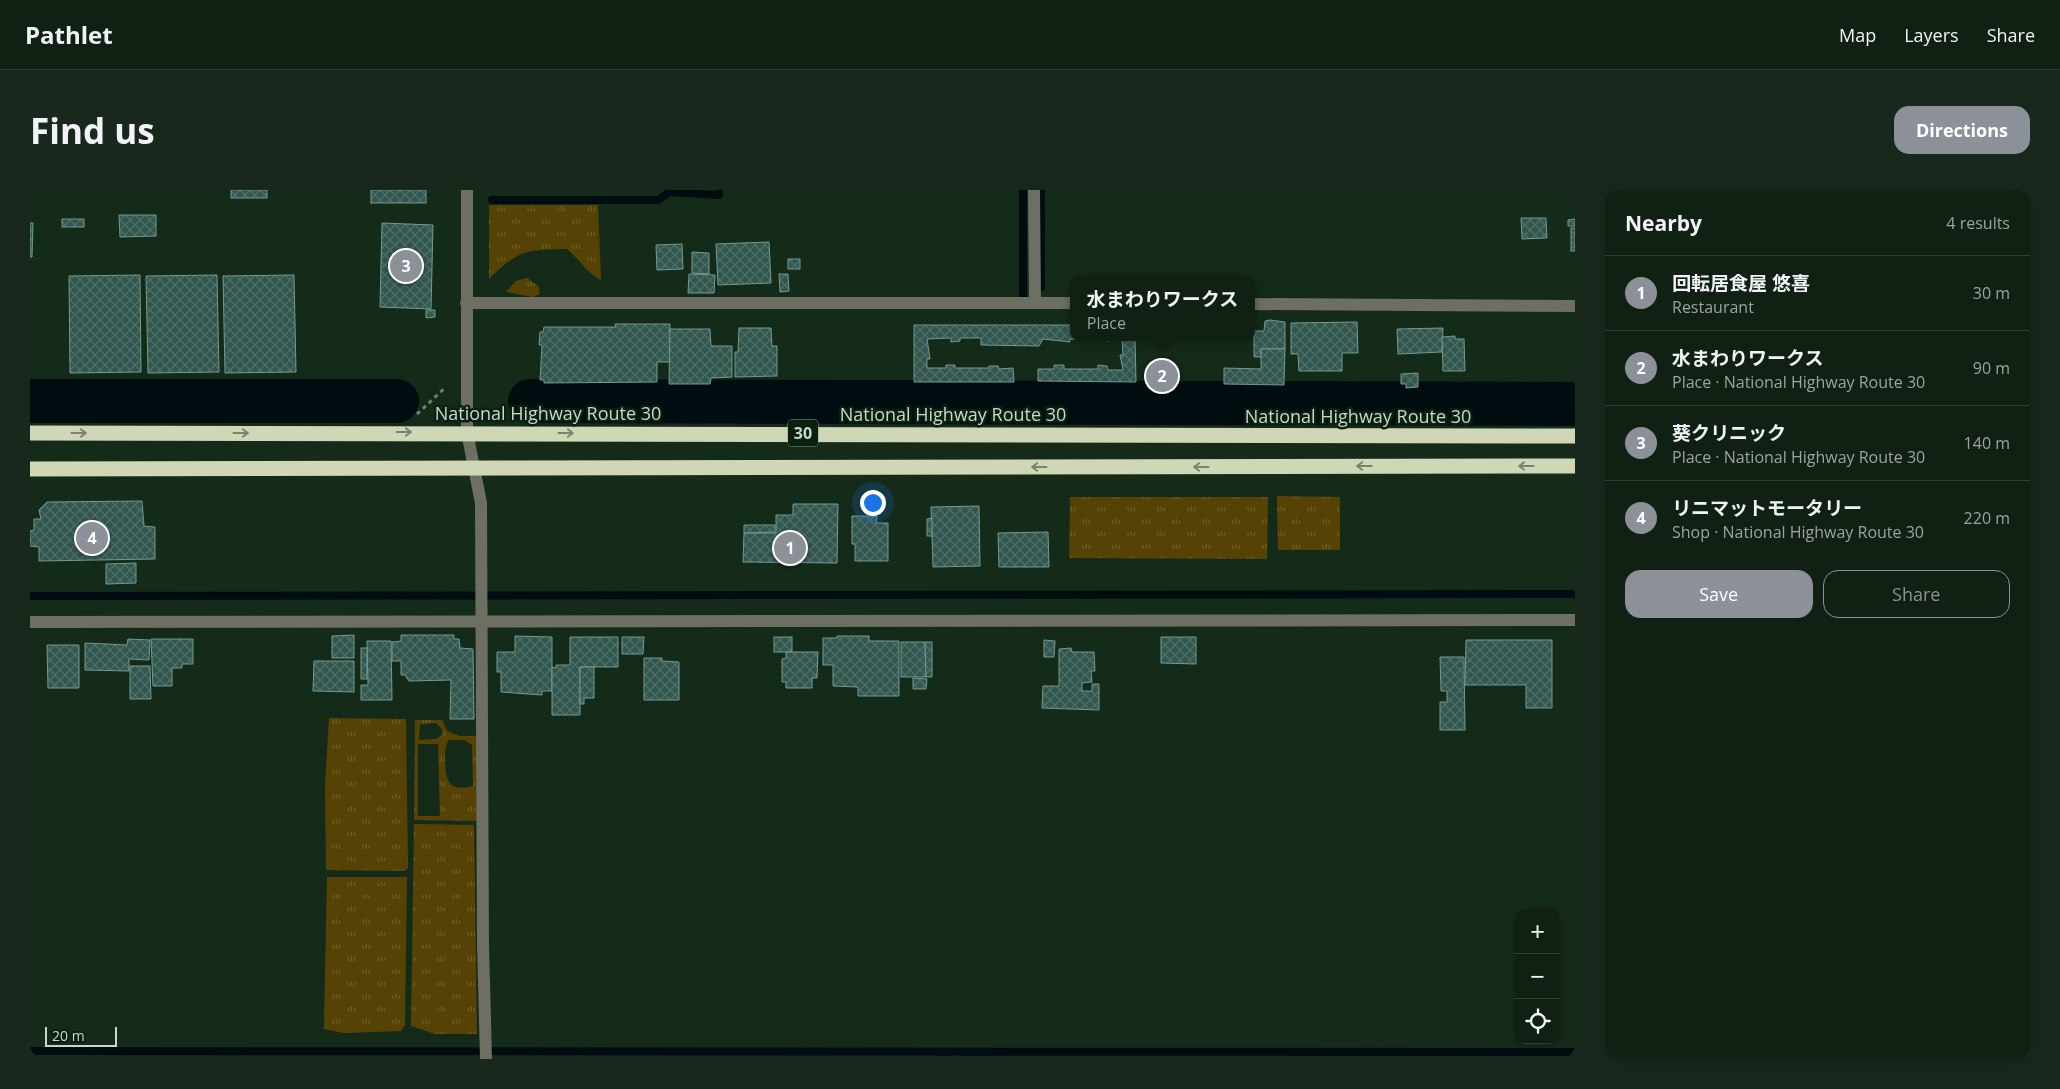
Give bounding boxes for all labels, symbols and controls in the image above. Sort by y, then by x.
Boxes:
text: Pathlet [25,18,113,51]
text: Map [1839,23,1876,47]
text: Layers [1904,23,1959,47]
text: Share [1987,23,2035,47]
button: Directions [1894,106,2030,154]
text: Find us [30,107,155,154]
text: Nearby [1625,209,1702,237]
text: 4 results [1946,212,2010,234]
pin: 3 [390,247,422,285]
text: 回転居食屋 悠喜 [1672,270,1810,296]
popup [1070,276,1255,341]
text: 1 [1636,282,1646,304]
text: 30 m [1973,282,2010,304]
text: 水まわりワークス [1087,286,1238,312]
text: Restaurant [1672,296,1754,318]
text: Place [1087,312,1126,334]
text: 水まわりワークス [1672,345,1823,371]
pin: 2 [1146,357,1178,395]
text: 2 [1636,357,1646,379]
text: 90 m [1973,357,2010,379]
text: Place · National Highway Route 30 [1672,371,1925,393]
street label: National Highway Route 30 [435,401,661,425]
street label: National Highway Route 30 [840,402,1066,426]
street label: National Highway Route 30 [1245,404,1471,428]
road number: 30 [788,420,818,446]
text: 葵クリニック [1672,420,1786,446]
one-way arrow [395,427,411,437]
one-way arrow [70,428,86,438]
one-way arrow [233,428,249,437]
one-way arrow [558,428,574,437]
text: 3 [1636,432,1646,454]
text: 140 m [1964,432,2010,454]
text: Place · National Highway Route 30 [1672,446,1925,468]
one-way arrow [1356,461,1372,471]
one-way arrow [1519,461,1535,471]
one-way arrow [1031,462,1048,472]
one-way arrow [1194,462,1210,472]
your location [860,490,886,516]
text: リニマットモータリー [1672,495,1862,521]
text: 4 [1636,507,1646,529]
text: 220 m [1964,507,2010,529]
pin: 4 [76,519,108,557]
text: Shop · National Highway Route 30 [1672,521,1924,543]
pin: 1 [774,529,806,567]
button: Save [1625,570,1813,618]
button: Share [1823,570,2010,618]
map controls [1515,909,1560,1044]
button: + [1515,909,1560,954]
button: − [1515,954,1560,999]
button: locate [1515,999,1560,1044]
scale bar [45,1024,118,1047]
text: 20 m [52,1026,85,1045]

